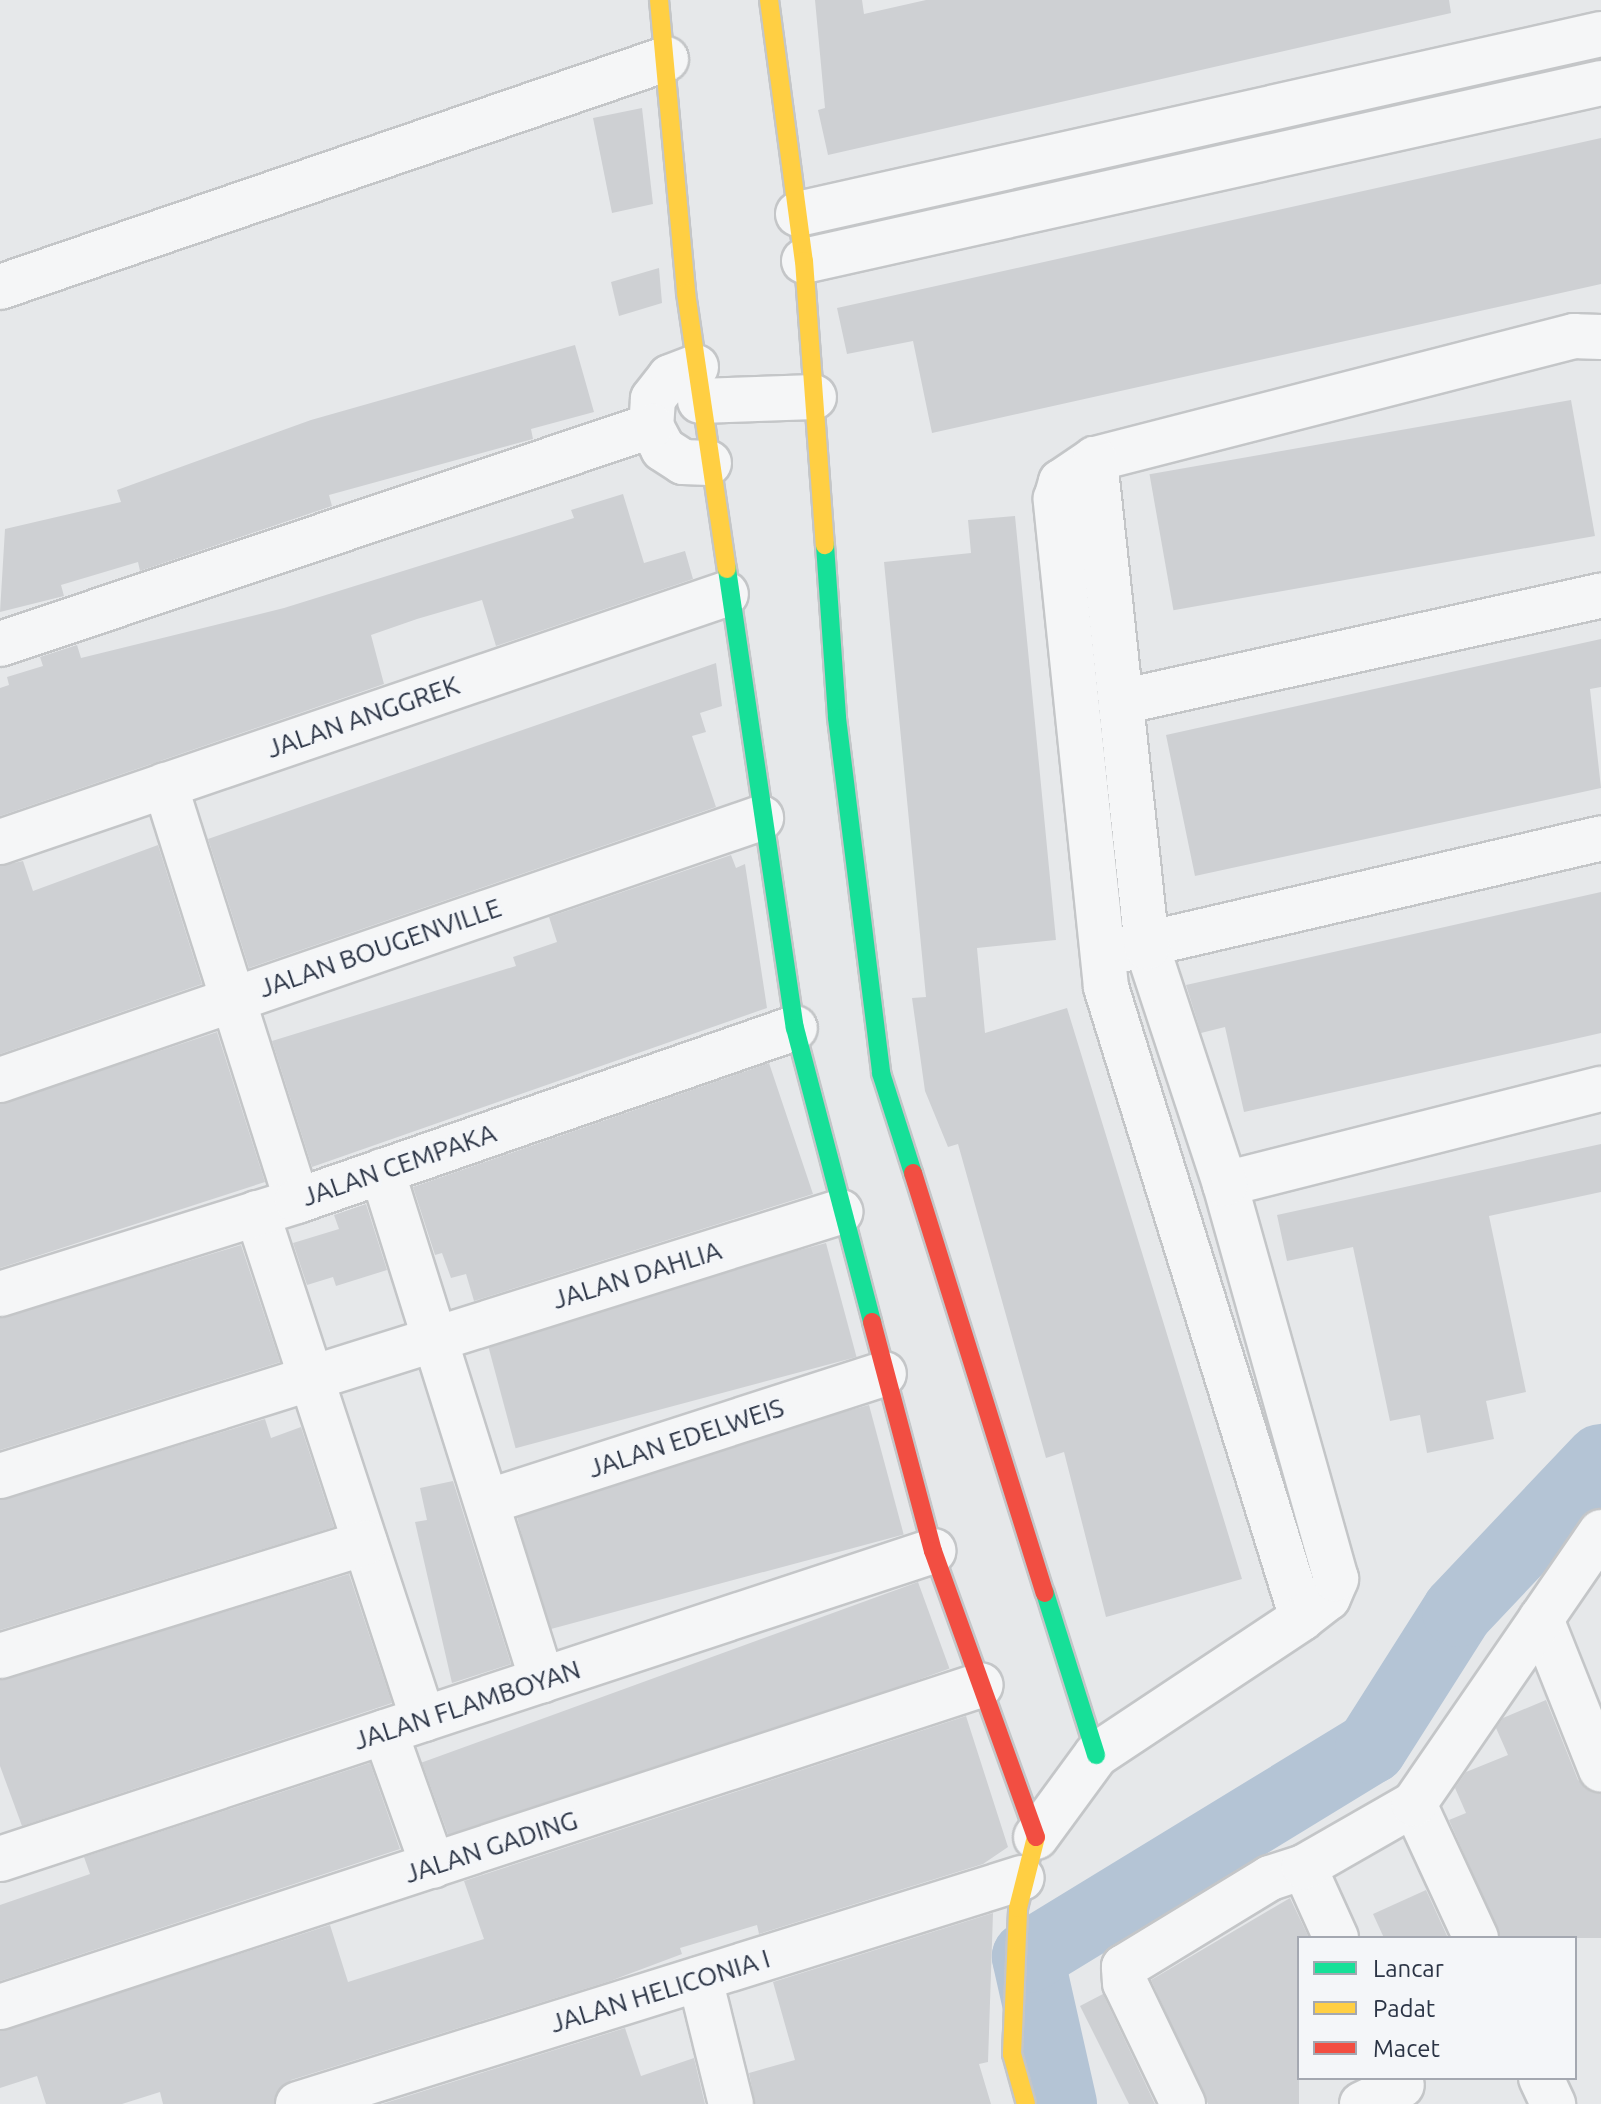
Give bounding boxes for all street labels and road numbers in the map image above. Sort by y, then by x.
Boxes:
street label: JALAN ANGGREK [263,669,463,765]
street label: JALAN BOUGENVILLE [255,892,505,1004]
street label: JALAN CEMPAKA [298,1117,500,1213]
street label: JALAN DAHLIA [549,1235,725,1315]
street label: JALAN EDELWEIS [584,1392,788,1484]
street label: JALAN FLAMBOYAN [350,1654,584,1756]
street label: JALAN GADING [401,1804,581,1890]
street label: JALAN HELICONIA I [546,1943,774,2039]

